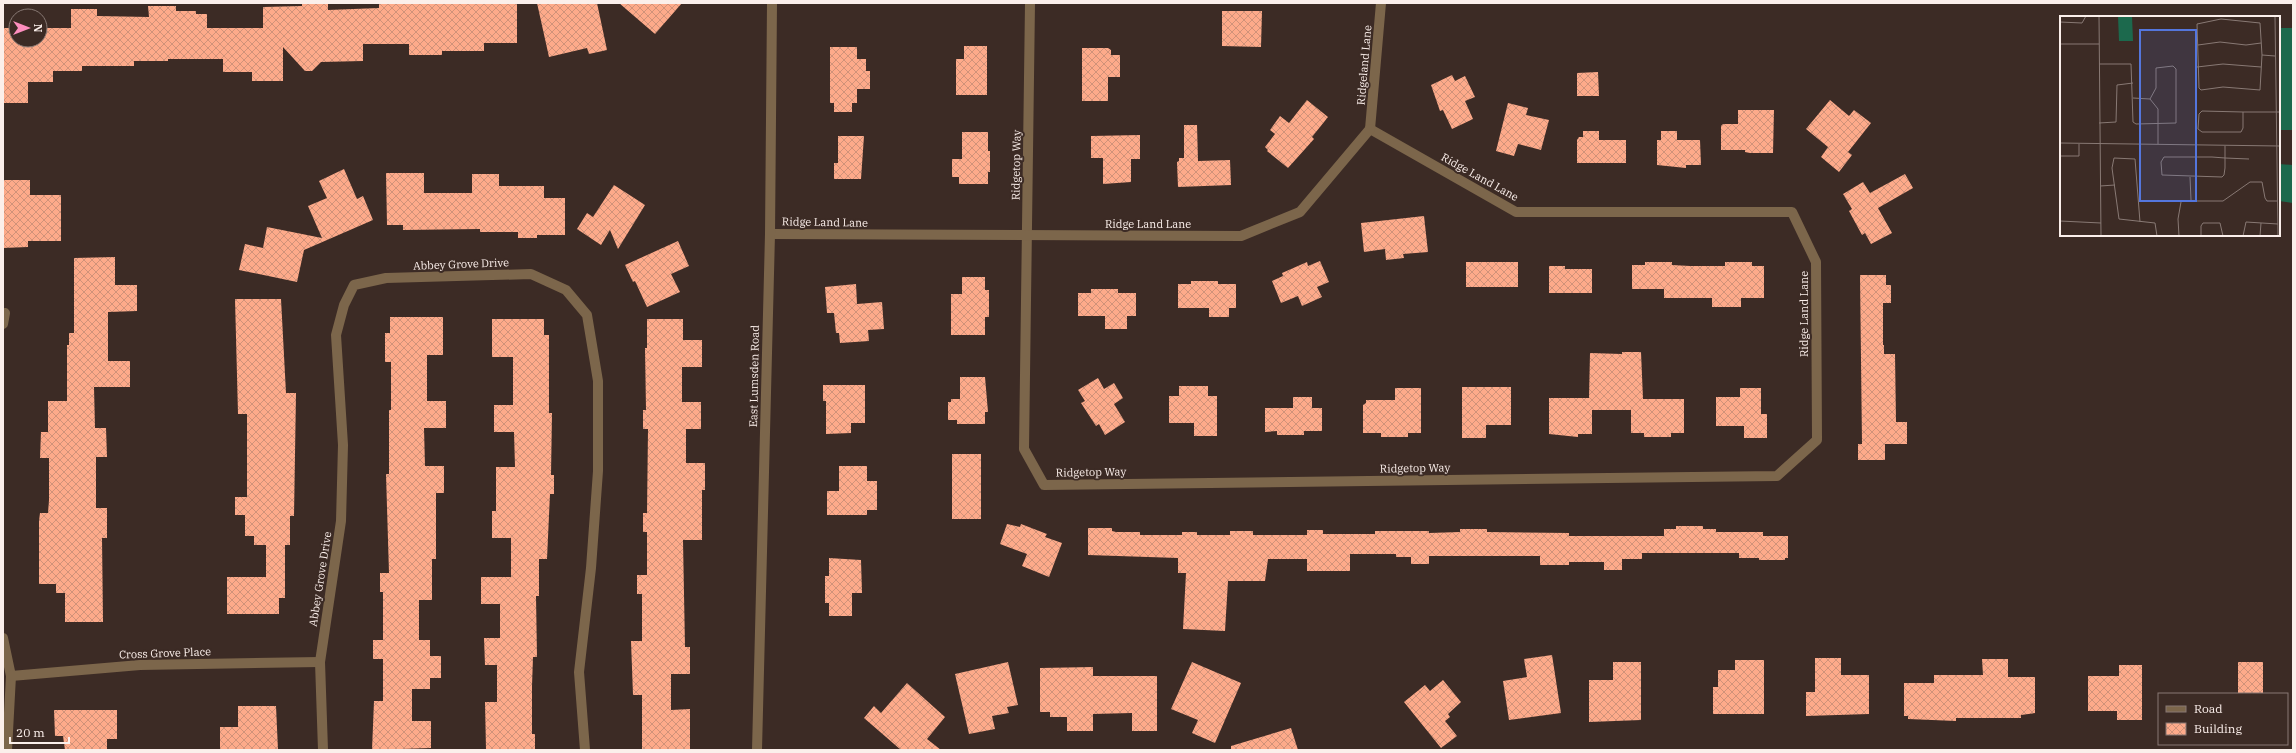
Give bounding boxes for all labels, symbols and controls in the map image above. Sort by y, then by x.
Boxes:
north arrow [8,8,48,48]
inset map [2060,16,2280,236]
text: N [31,24,45,33]
street label: Ridgeland Lane [1354,24,1374,106]
street label: Ridgetop Way [1008,130,1024,200]
street label: Ridge Land Lane [1439,150,1521,204]
street label: Ridge Land Lane [782,214,868,230]
street label: Ridge Land Lane [1105,217,1191,231]
street label: Abbey Grove Drive [413,255,509,273]
street label: Ridge Land Lane [1797,271,1811,357]
street label: East Lumsden Road [746,324,762,427]
street label: Ridgetop Way [1380,460,1450,476]
street label: Ridgetop Way [1056,464,1126,480]
street label: Abbey Grove Drive [306,530,334,627]
street label: Cross Grove Place [119,644,211,662]
legend [2158,693,2288,745]
text: Road [2194,701,2223,716]
scale bar [10,719,69,745]
text: Building [2194,721,2242,736]
text: 20 m [16,725,45,740]

